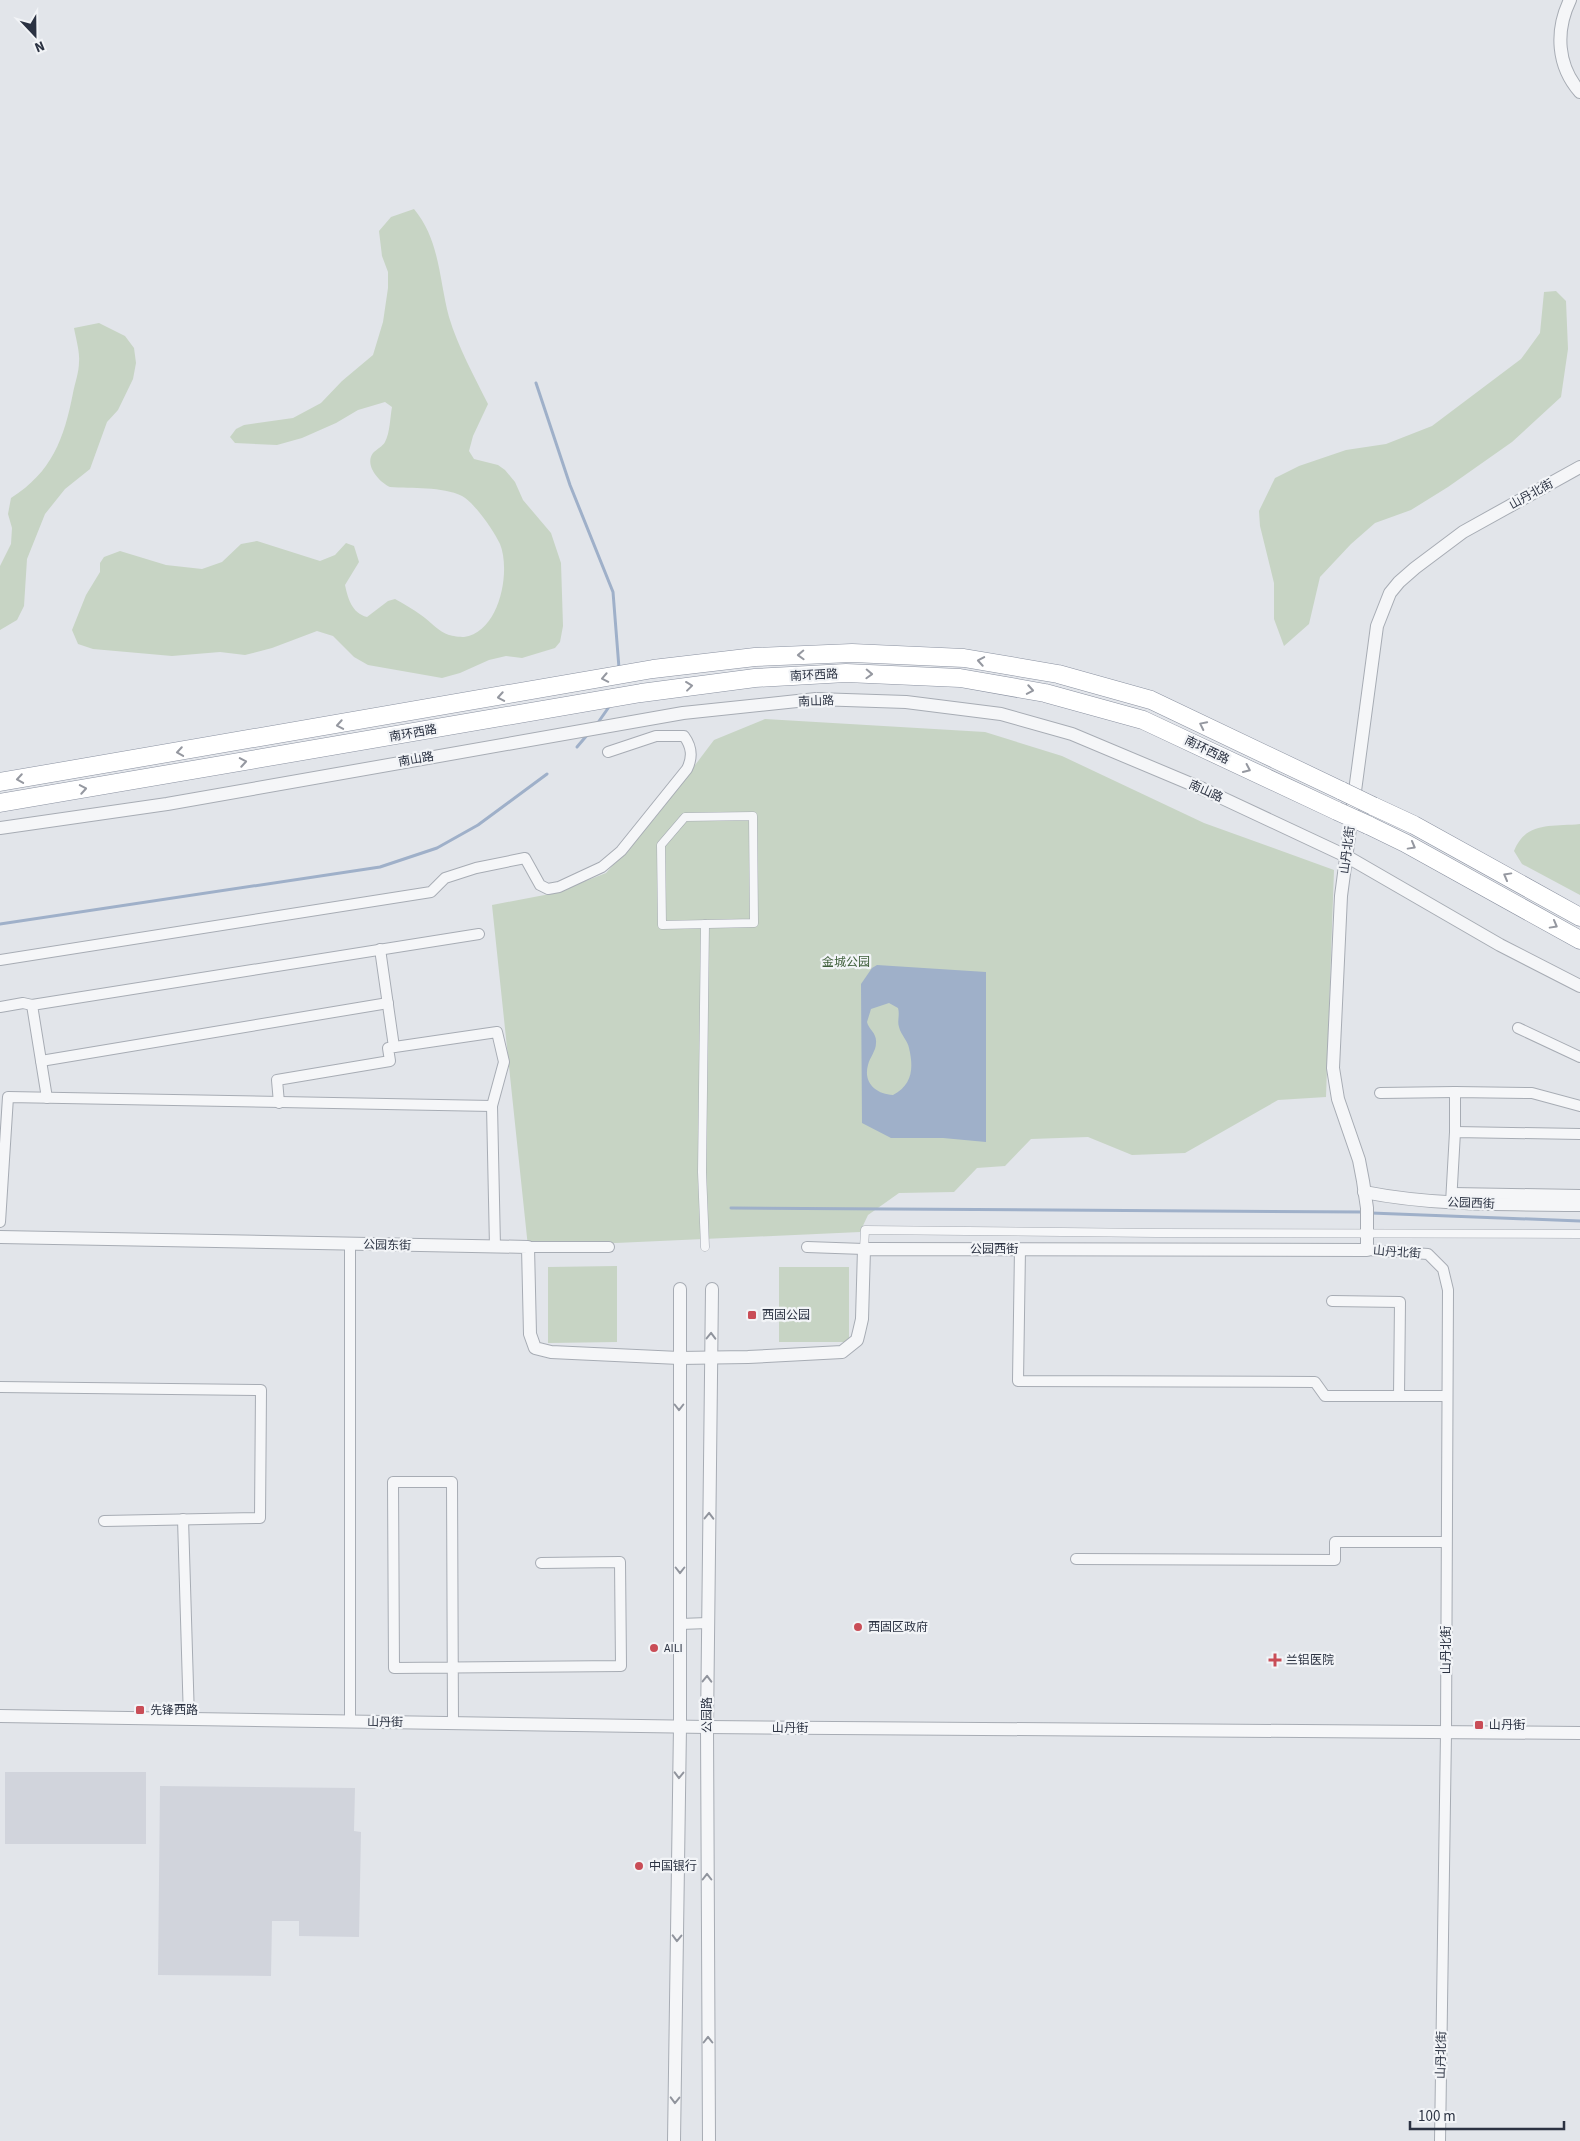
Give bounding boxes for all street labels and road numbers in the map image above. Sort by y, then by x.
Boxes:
street label: 山丹北街 [1506,475,1556,514]
street label: 南环西路 [790,666,838,685]
street label: 南山路 [798,692,834,711]
street label: 南环西路 [388,721,438,746]
street label: 南环西路 [1181,732,1232,769]
street label: 南山路 [397,748,435,771]
street label: 南山路 [1186,776,1226,807]
street label: 山丹北街 [1336,825,1359,875]
street label: 公园西街 [1447,1194,1495,1213]
street label: 公园东街 [363,1237,411,1254]
street label: 公园西街 [970,1241,1018,1258]
street label: 山丹北街 [1372,1242,1422,1263]
street label: 山丹北街 [1438,1626,1455,1674]
street label: 公园路 [699,1697,716,1733]
street label: 山丹街 [367,1714,403,1731]
street label: 山丹街 [772,1720,808,1737]
street label: 山丹北街 [1433,2031,1450,2079]

